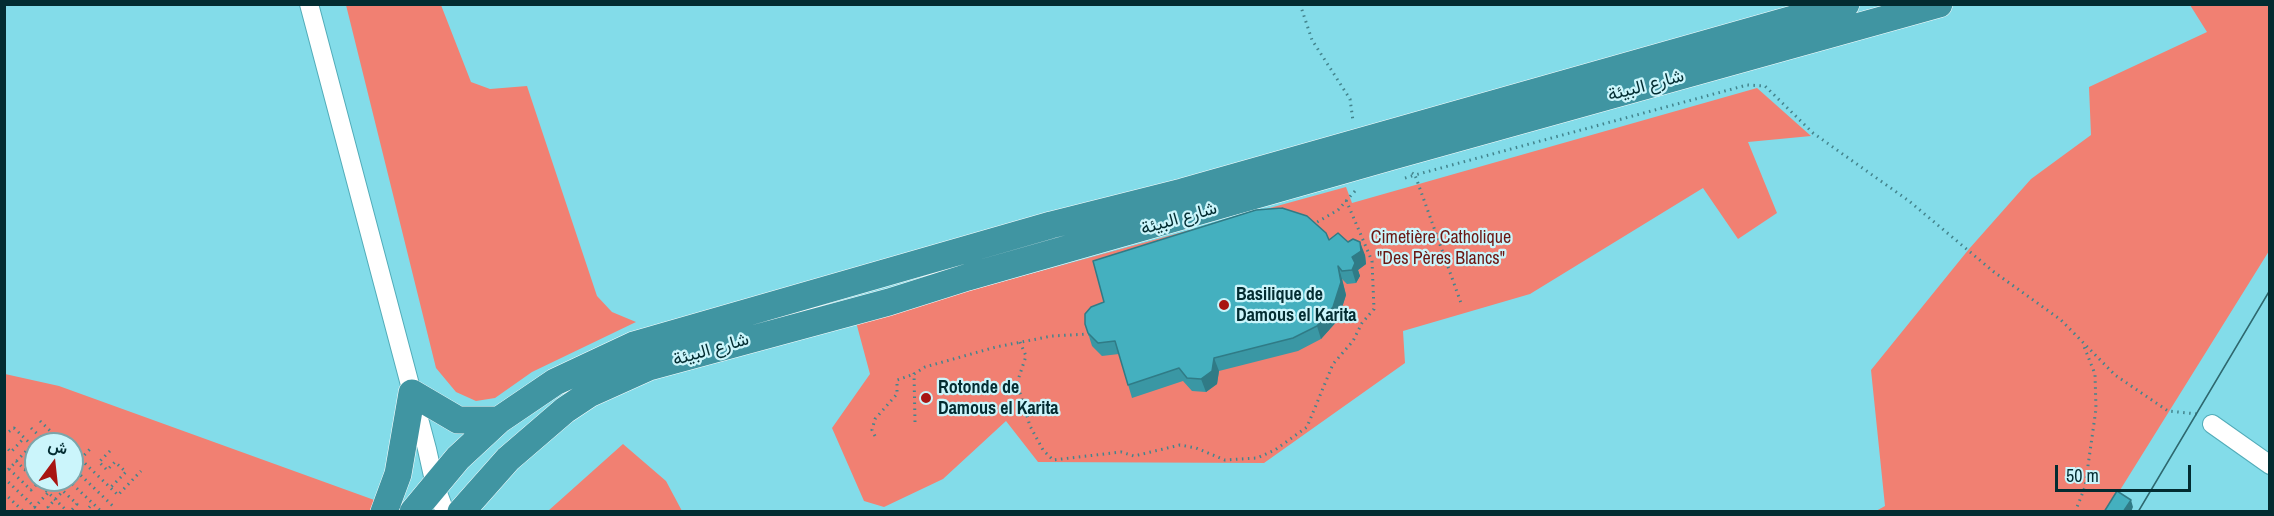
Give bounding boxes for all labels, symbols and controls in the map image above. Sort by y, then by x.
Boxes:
street label: شارع البيئة [1605,65,1687,107]
street label: شارع البيئة [1138,198,1220,240]
park label: Cimetière Catholique "Des Pères Blancs" [1371,227,1511,270]
place label: Basilique de Damous el Karita [1236,284,1357,326]
marker: Basilique de Damous el Karita [1217,298,1231,312]
street label: شارع البيئة [670,329,752,371]
place label: Rotonde de Damous el Karita [938,377,1059,420]
marker: Rotonde de Damous el Karita [919,391,933,405]
north arrow [24,432,84,492]
text: ش [46,433,70,460]
scale bar [2058,453,2194,491]
text: 50 m [2066,463,2099,488]

